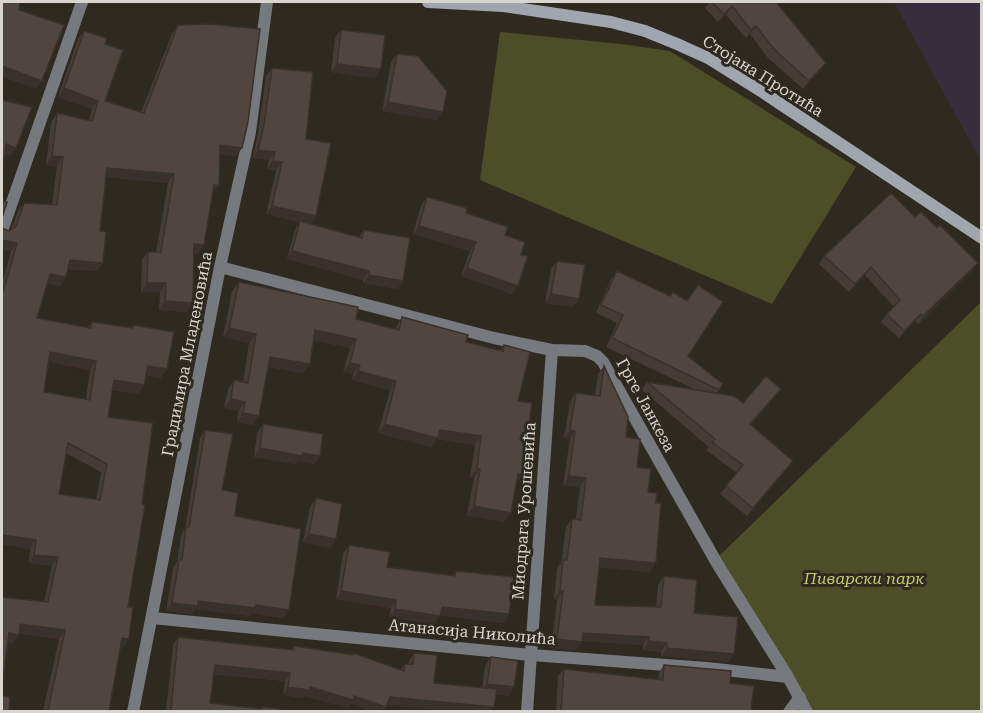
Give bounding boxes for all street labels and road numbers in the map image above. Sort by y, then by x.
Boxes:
street label: Стојана Протића [699,31,827,121]
street label: Градимира Младеновића [158,250,216,458]
street label: Грге Јанкеза [613,355,680,455]
street label: Миодрага Урошевића [508,421,540,600]
street label: Атанасија Николића [388,615,557,649]

